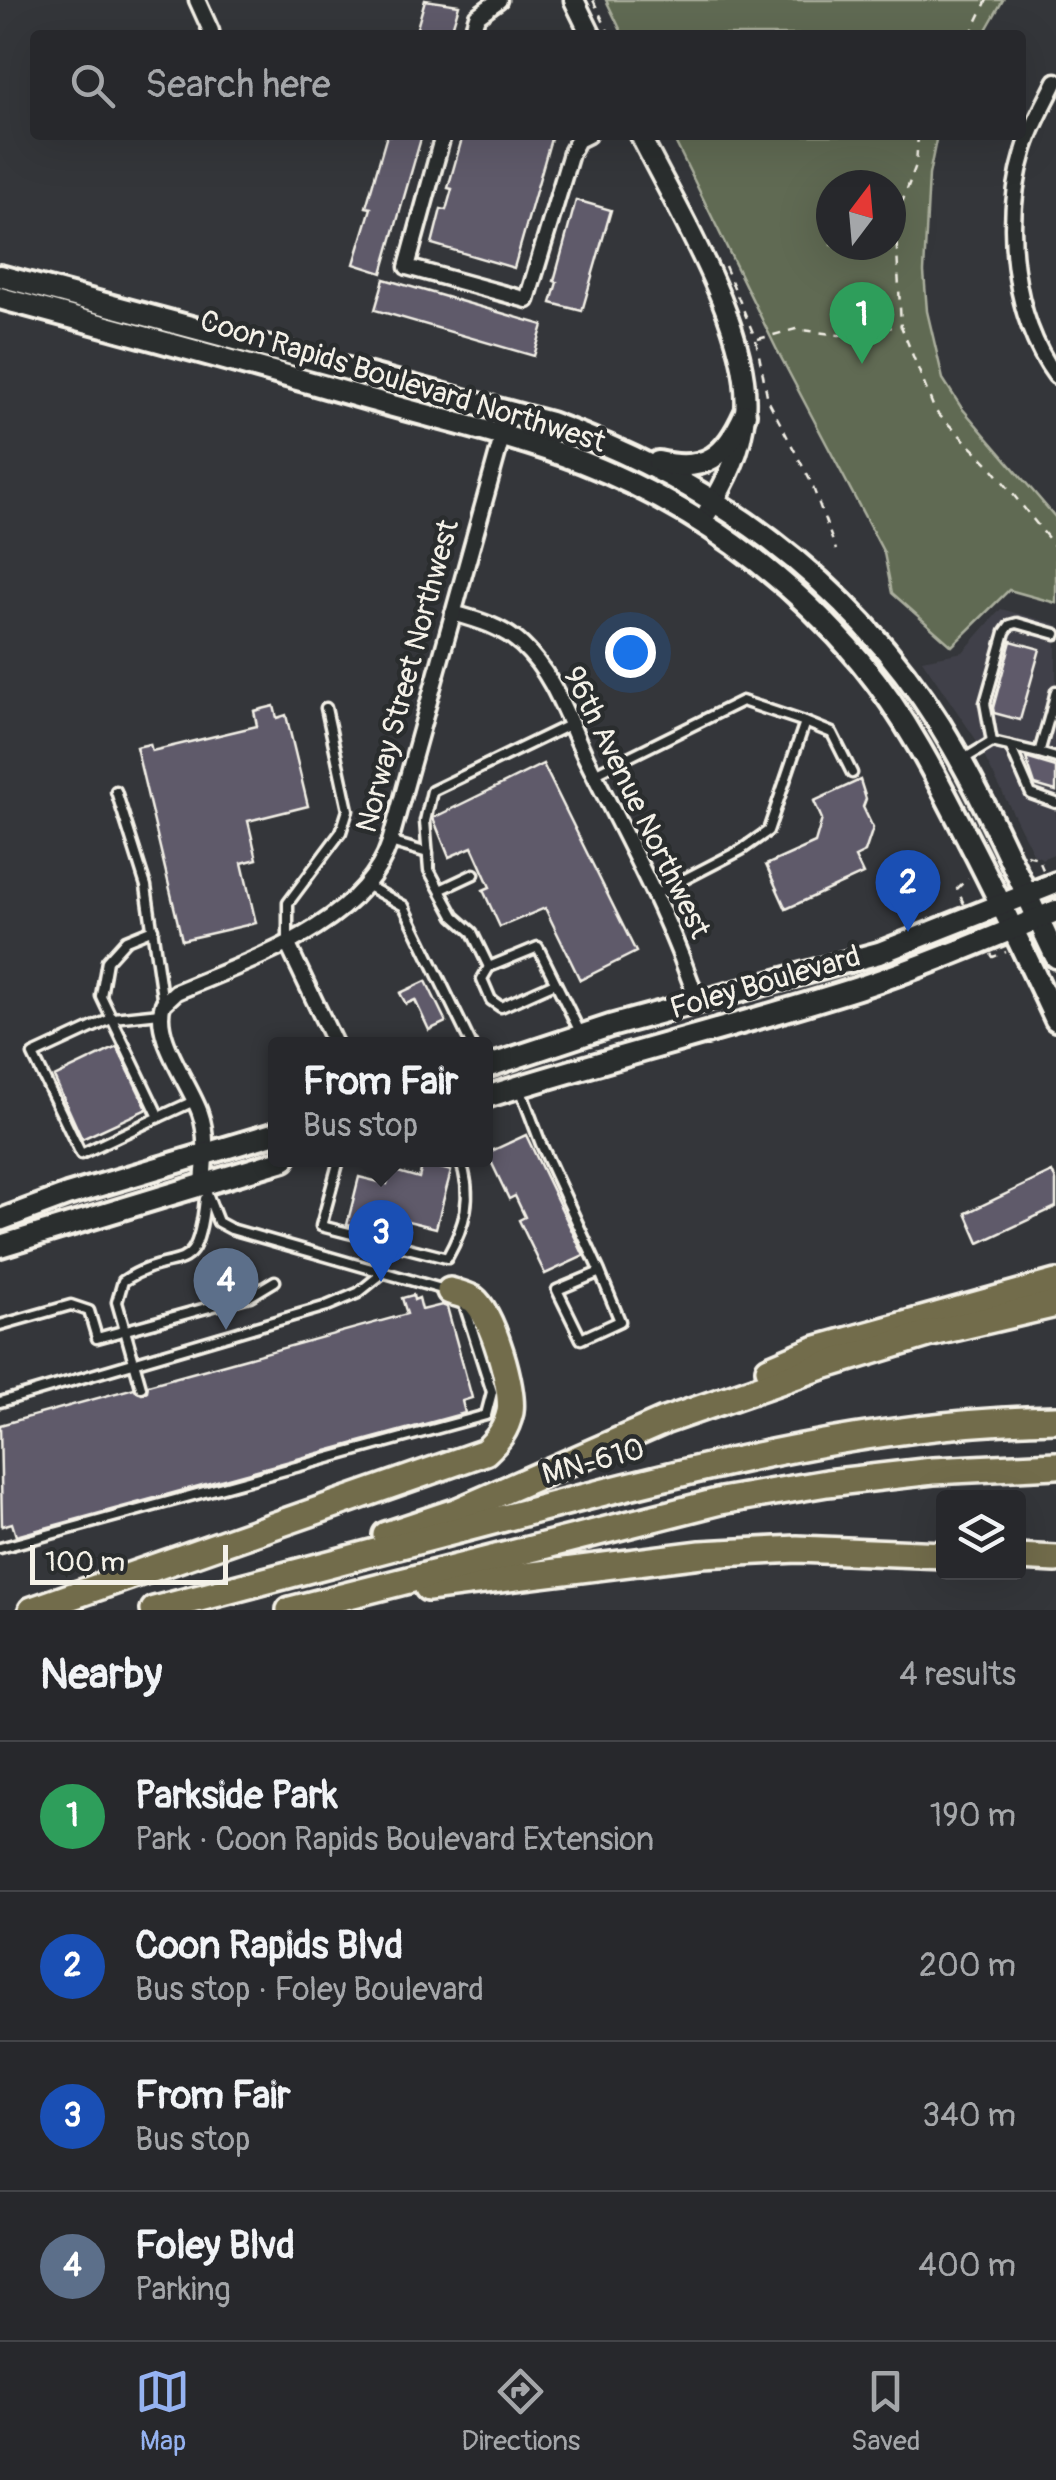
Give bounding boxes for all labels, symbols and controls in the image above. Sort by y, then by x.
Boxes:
search box [30,30,1026,140]
icon: search [65,58,120,113]
text: Search here [145,61,331,109]
north arrow [816,170,906,260]
pin: 1 [830,282,894,364]
street label: Coon Rapids Boulevard Northwest [196,302,611,461]
street label: Norway Street Northwest [348,515,467,837]
your location [605,627,656,678]
street label: 96th Avenue Northwest [555,660,719,945]
pin: 2 [876,850,940,932]
street label: Foley Boulevard [666,938,865,1027]
popup [268,1037,493,1167]
text: From Fair [303,1058,458,1106]
text: Bus stop [303,1106,418,1146]
pin: 3 [348,1200,414,1282]
pin: 4 [194,1248,258,1330]
street label: MN-610 [538,1430,648,1493]
map controls [936,1490,1026,1580]
button: layers [936,1490,1026,1580]
scale bar [30,1540,228,1584]
text: 100 m [45,1545,125,1580]
text: Nearby [40,1649,162,1701]
text: 4 results [899,1655,1016,1695]
text: Parkside Park [135,1772,338,1820]
text: 1 [66,1796,79,1836]
text: 190 m [930,1796,1016,1836]
text: Park · Coon Rapids Boulevard Extension [135,1820,654,1860]
text: Coon Rapids Blvd [135,1922,403,1970]
text: 2 [64,1946,81,1986]
text: 200 m [919,1946,1016,1986]
text: Bus stop · Foley Boulevard [135,1970,484,2010]
text: From Fair [135,2072,291,2120]
text: 3 [64,2096,81,2136]
text: 340 m [922,2096,1016,2136]
text: Bus stop [135,2120,250,2160]
text: Foley Blvd [135,2222,295,2270]
text: 4 [63,2246,82,2286]
text: 400 m [918,2246,1016,2286]
text: Parking [135,2270,231,2310]
tab: Map [135,2364,190,2459]
tab: Directions [461,2364,580,2459]
tab: Saved [851,2364,921,2459]

